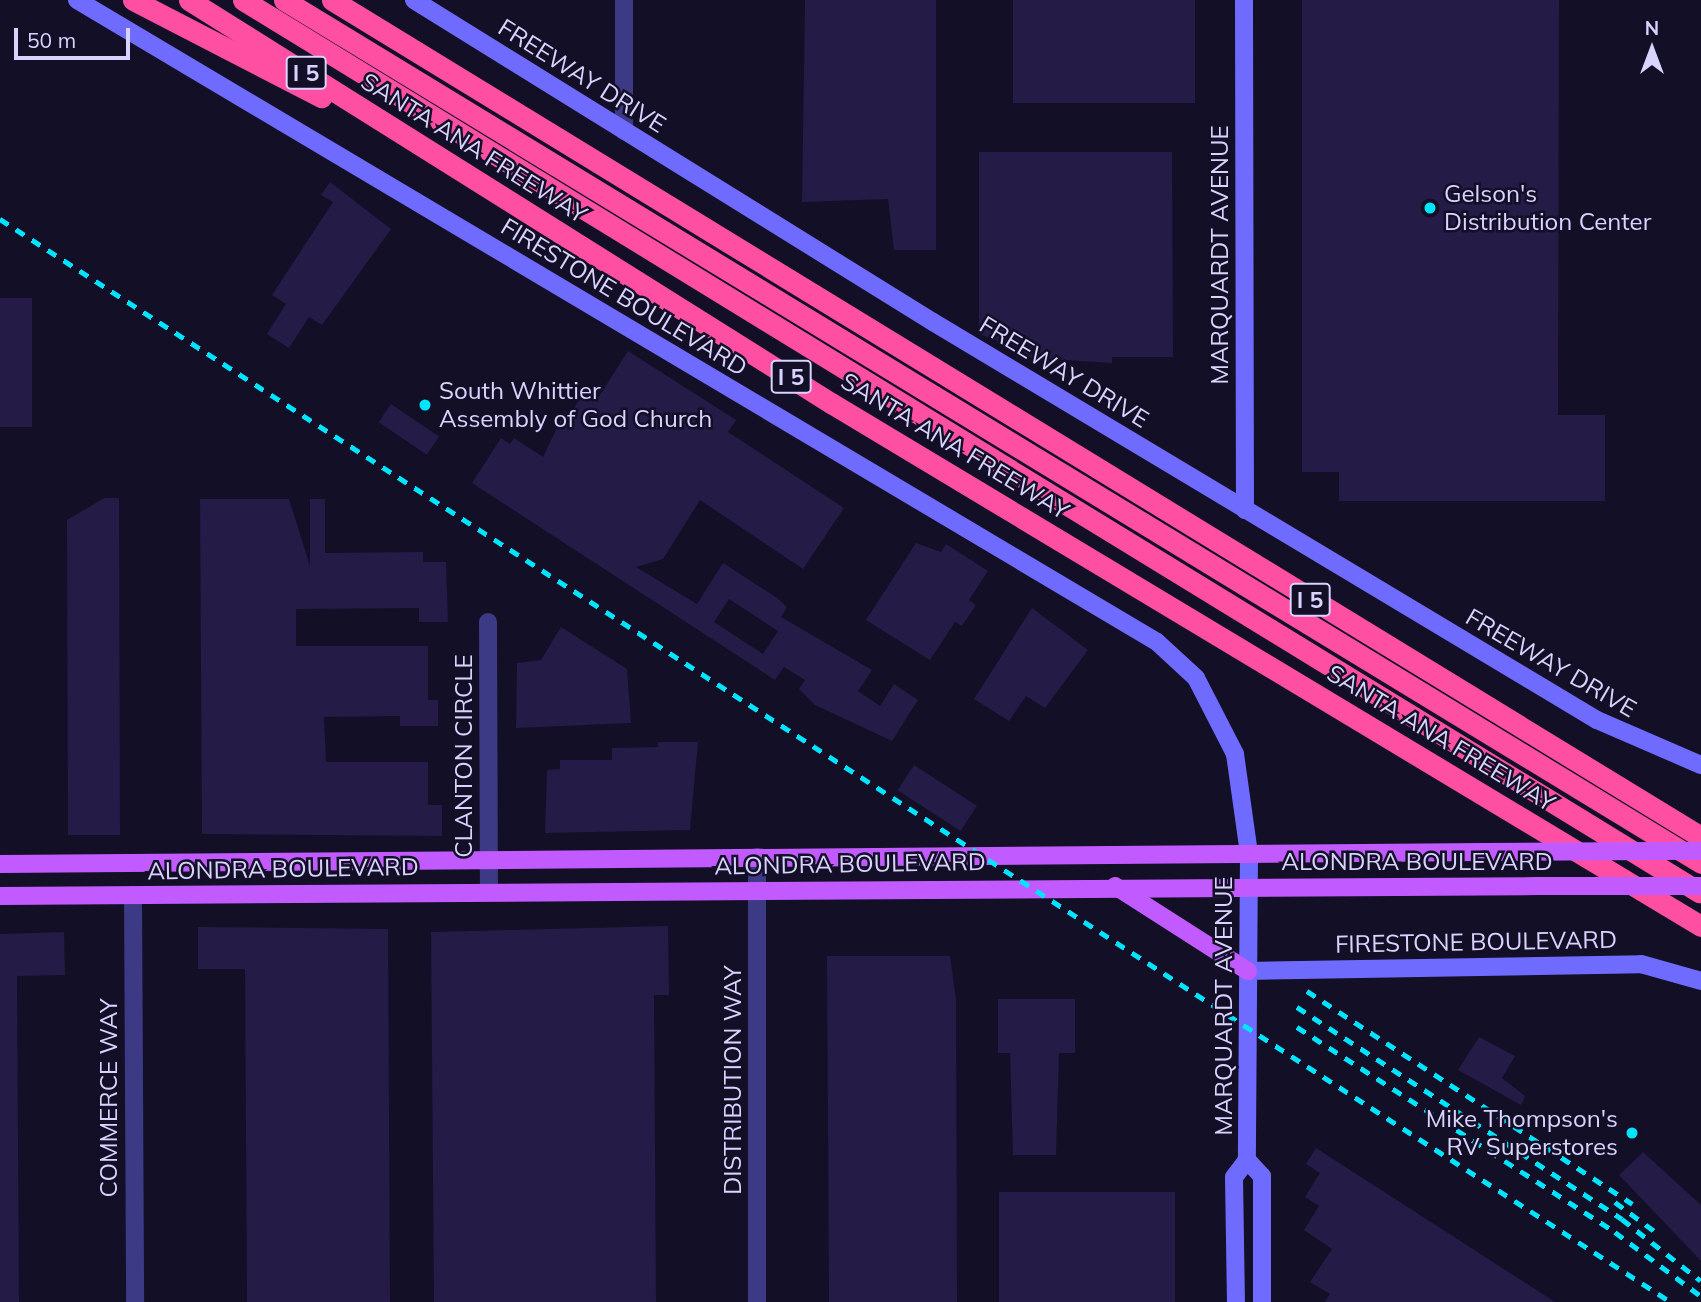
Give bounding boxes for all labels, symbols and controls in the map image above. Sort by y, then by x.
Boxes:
street label: FREEWAY DRIVE [493,13,671,139]
scale bar [18,14,133,58]
north arrow [1617,14,1687,84]
text: N [1645,16,1659,40]
text: 50 m [27,27,76,53]
road number: I 5 [285,54,327,92]
street label: SANTA ANA FREEWAY [356,67,592,229]
street label: MARQUARDT AVENUE [1206,125,1234,385]
place label: Gelson's Distribution Center [1444,180,1651,236]
marker: Gelson's Distribution Center [1422,200,1438,216]
street label: FIRESTONE BOULEVARD [496,212,752,382]
street label: FREEWAY DRIVE [974,310,1154,434]
road number: I 5 [770,358,812,396]
street label: SANTA ANA FREEWAY [836,367,1074,525]
place label: South Whittier Assembly of God Church [439,377,712,433]
marker: South Whittier Assembly of God Church [417,397,433,413]
road number: I 5 [1289,580,1331,620]
street label: FREEWAY DRIVE [1461,603,1641,723]
street label: CLANTON CIRCLE [450,654,478,858]
street label: SANTA ANA FREEWAY [1322,659,1560,817]
street label: ALONDRA BOULEVARD [714,847,986,881]
street label: ALONDRA BOULEVARD [1281,848,1553,876]
street label: ALONDRA BOULEVARD [147,852,419,886]
street label: MARQUARDT AVENUE [1210,876,1238,1136]
street label: FIRESTONE BOULEVARD [1335,925,1617,959]
street label: DISTRIBUTION WAY [719,965,747,1195]
street label: COMMERCE WAY [95,998,123,1198]
place label: Mike Thompson's RV Superstores [1426,1105,1618,1161]
marker: Mike Thompson's RV Superstores [1624,1125,1640,1141]

